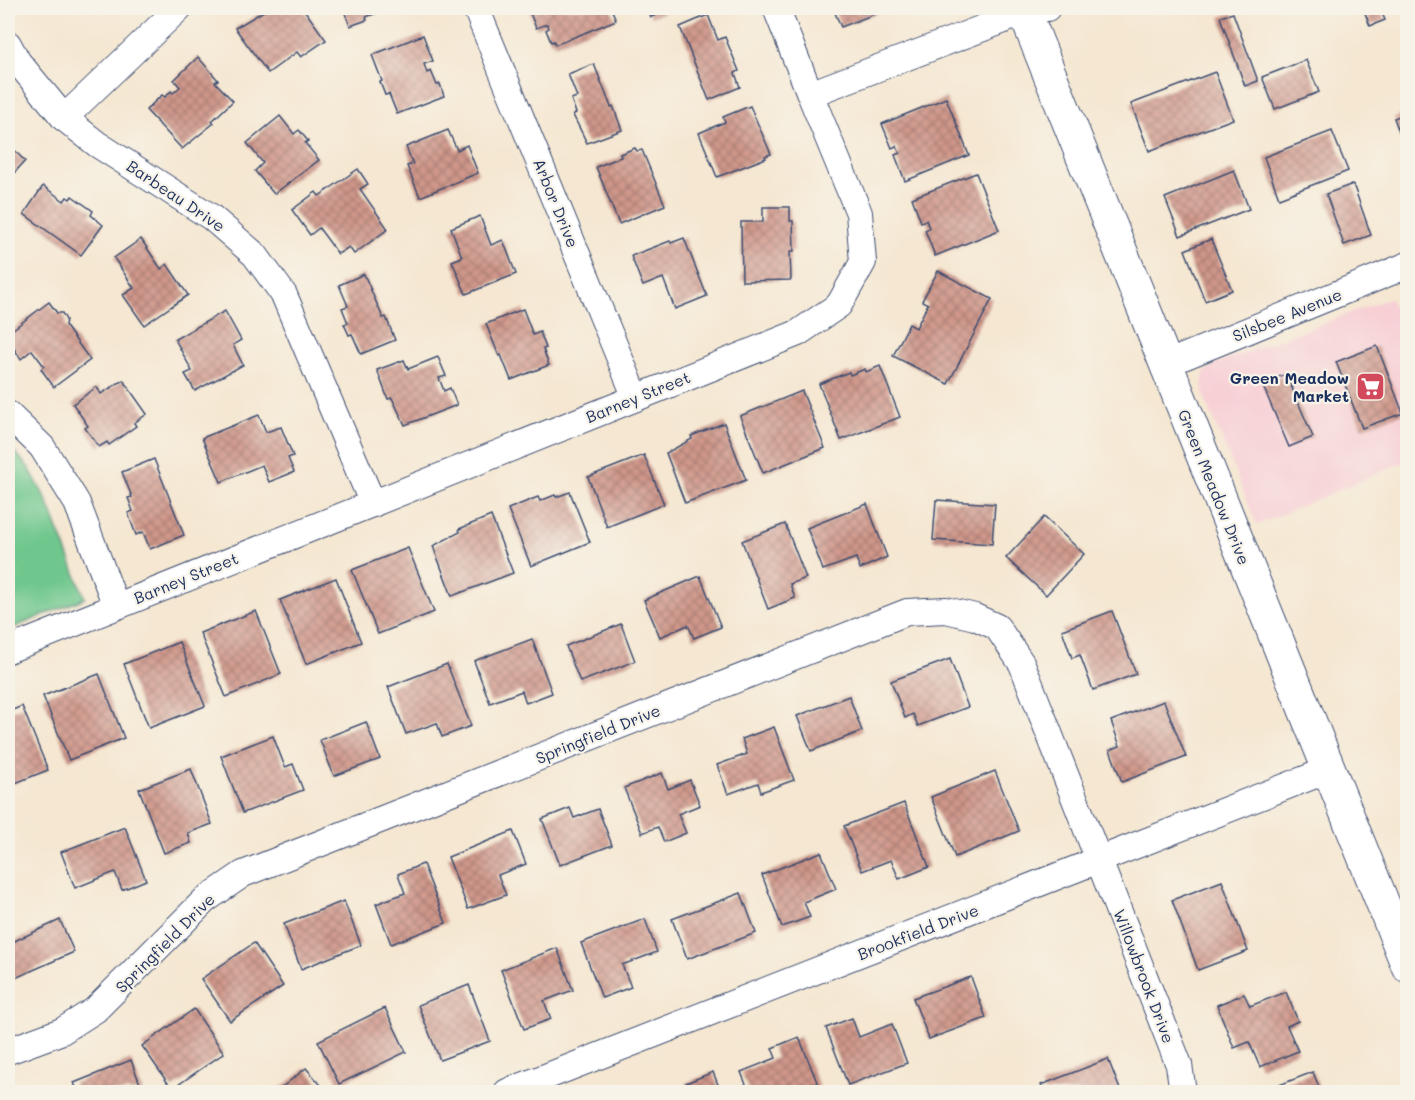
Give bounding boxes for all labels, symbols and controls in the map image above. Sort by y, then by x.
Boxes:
street label: Barbeau Drive [123,155,229,236]
street label: Arbor Drive [529,155,584,250]
street label: Silsbee Avenue [1229,283,1345,346]
street label: Barney Street [582,366,693,427]
place label: Green Meadow Market [1230,367,1349,406]
supermarket icon: Green Meadow Market [1354,371,1386,403]
street label: Green Meadow Drive [1174,406,1255,568]
street label: Barney Street [130,547,241,608]
street label: Springfield Drive [532,699,663,768]
street label: Springfield Drive [110,888,219,997]
street label: Brookfield Drive [854,899,981,964]
street label: Willowbrook Drive [1109,906,1180,1046]

